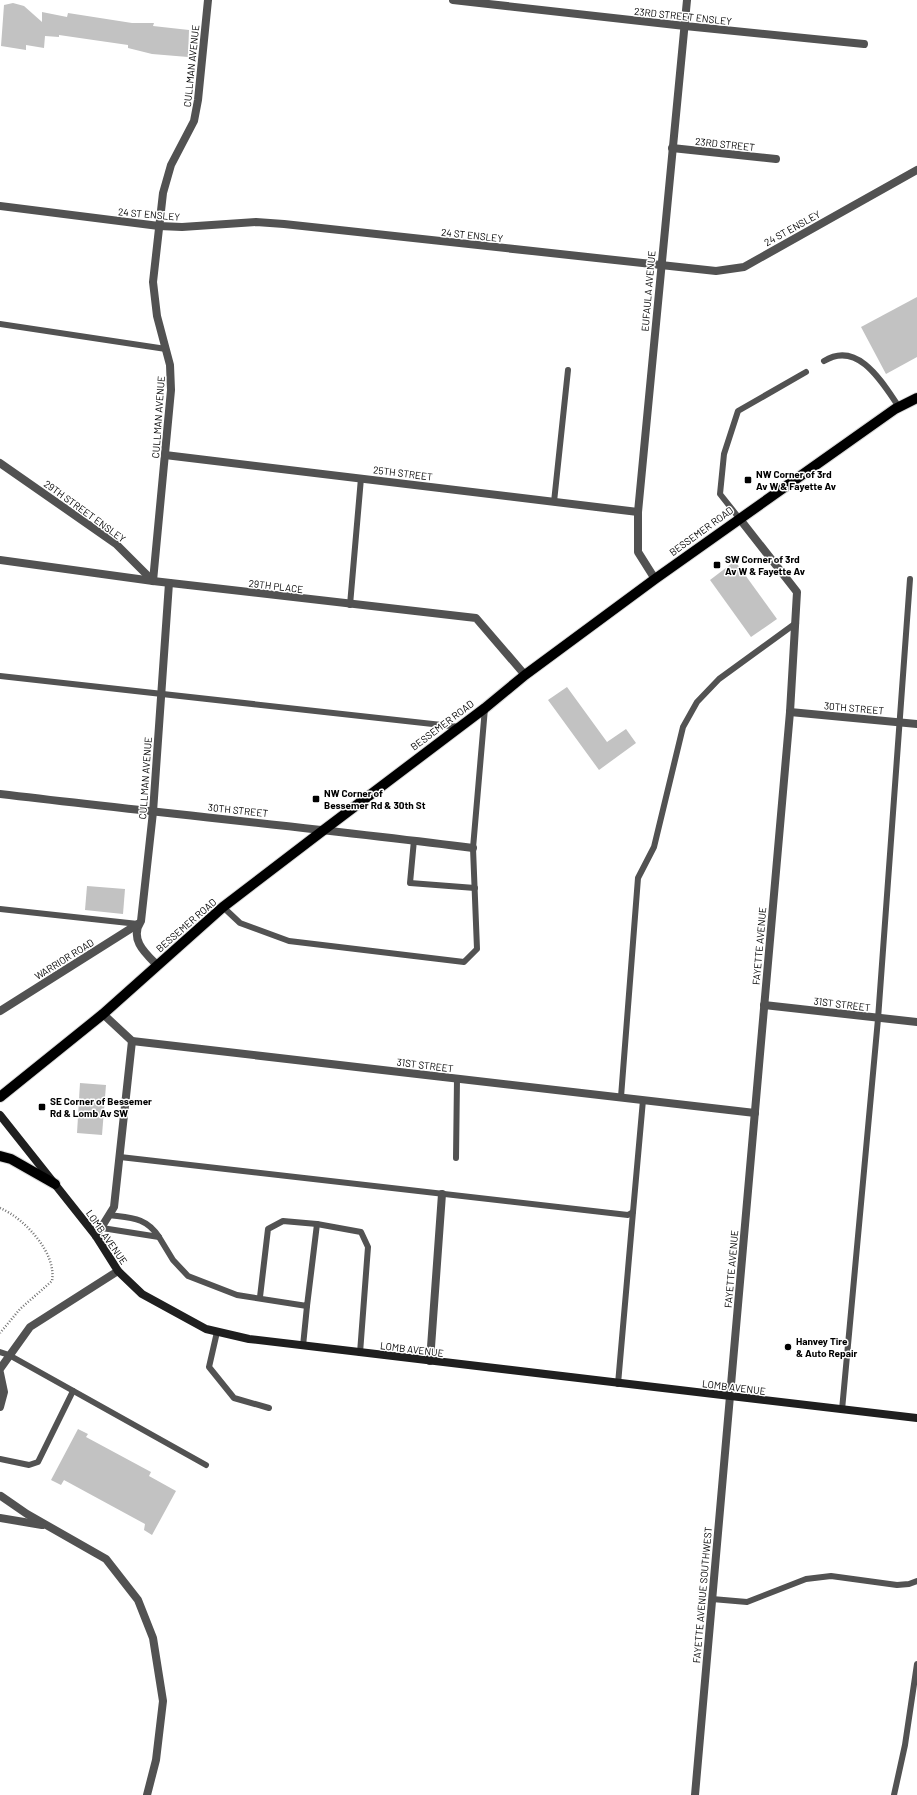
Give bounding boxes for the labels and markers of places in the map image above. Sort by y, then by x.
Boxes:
place label: NW Corner of 3rd Av W & Fayette Av [756,468,836,492]
marker: NW Corner of 3rd Av W & Fayette Av [743,475,753,485]
place label: SW Corner of 3rd Av W & Fayette Av [725,553,805,577]
marker: SW Corner of 3rd Av W & Fayette Av [712,560,722,570]
place label: NW Corner of Bessemer Rd & 30th St [324,787,426,811]
marker: NW Corner of Bessemer Rd & 30th St [311,794,321,804]
place label: SE Corner of Bessemer Rd & Lomb Av SW [50,1095,152,1119]
marker: SE Corner of Bessemer Rd & Lomb Av SW [37,1102,47,1112]
place label: Hanvey Tire & Auto Repair [796,1335,858,1359]
marker: Hanvey Tire & Auto Repair [783,1342,793,1352]

